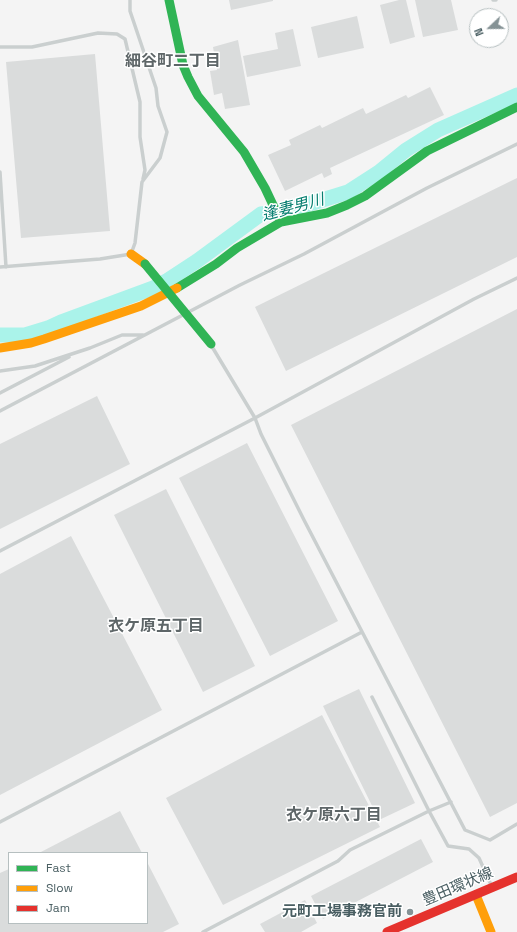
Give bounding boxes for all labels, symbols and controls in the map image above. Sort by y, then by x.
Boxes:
north arrow [469,8,509,48]
text: N [471,26,487,38]
district label: 細谷町二丁目 [125,52,221,72]
water label: 逢妻男川 [260,190,326,226]
district label: 衣ケ原五丁目 [108,617,204,637]
district label: 衣ケ原六丁目 [286,806,382,826]
legend [8,852,148,924]
text: Fast [46,860,71,876]
street label: 豊田環状線 [420,864,496,910]
text: Slow [46,880,73,896]
text: Jam [46,900,70,916]
place label: 元町工場事務官前 [282,903,402,921]
marker: 元町工場事務官前 [405,907,415,917]

